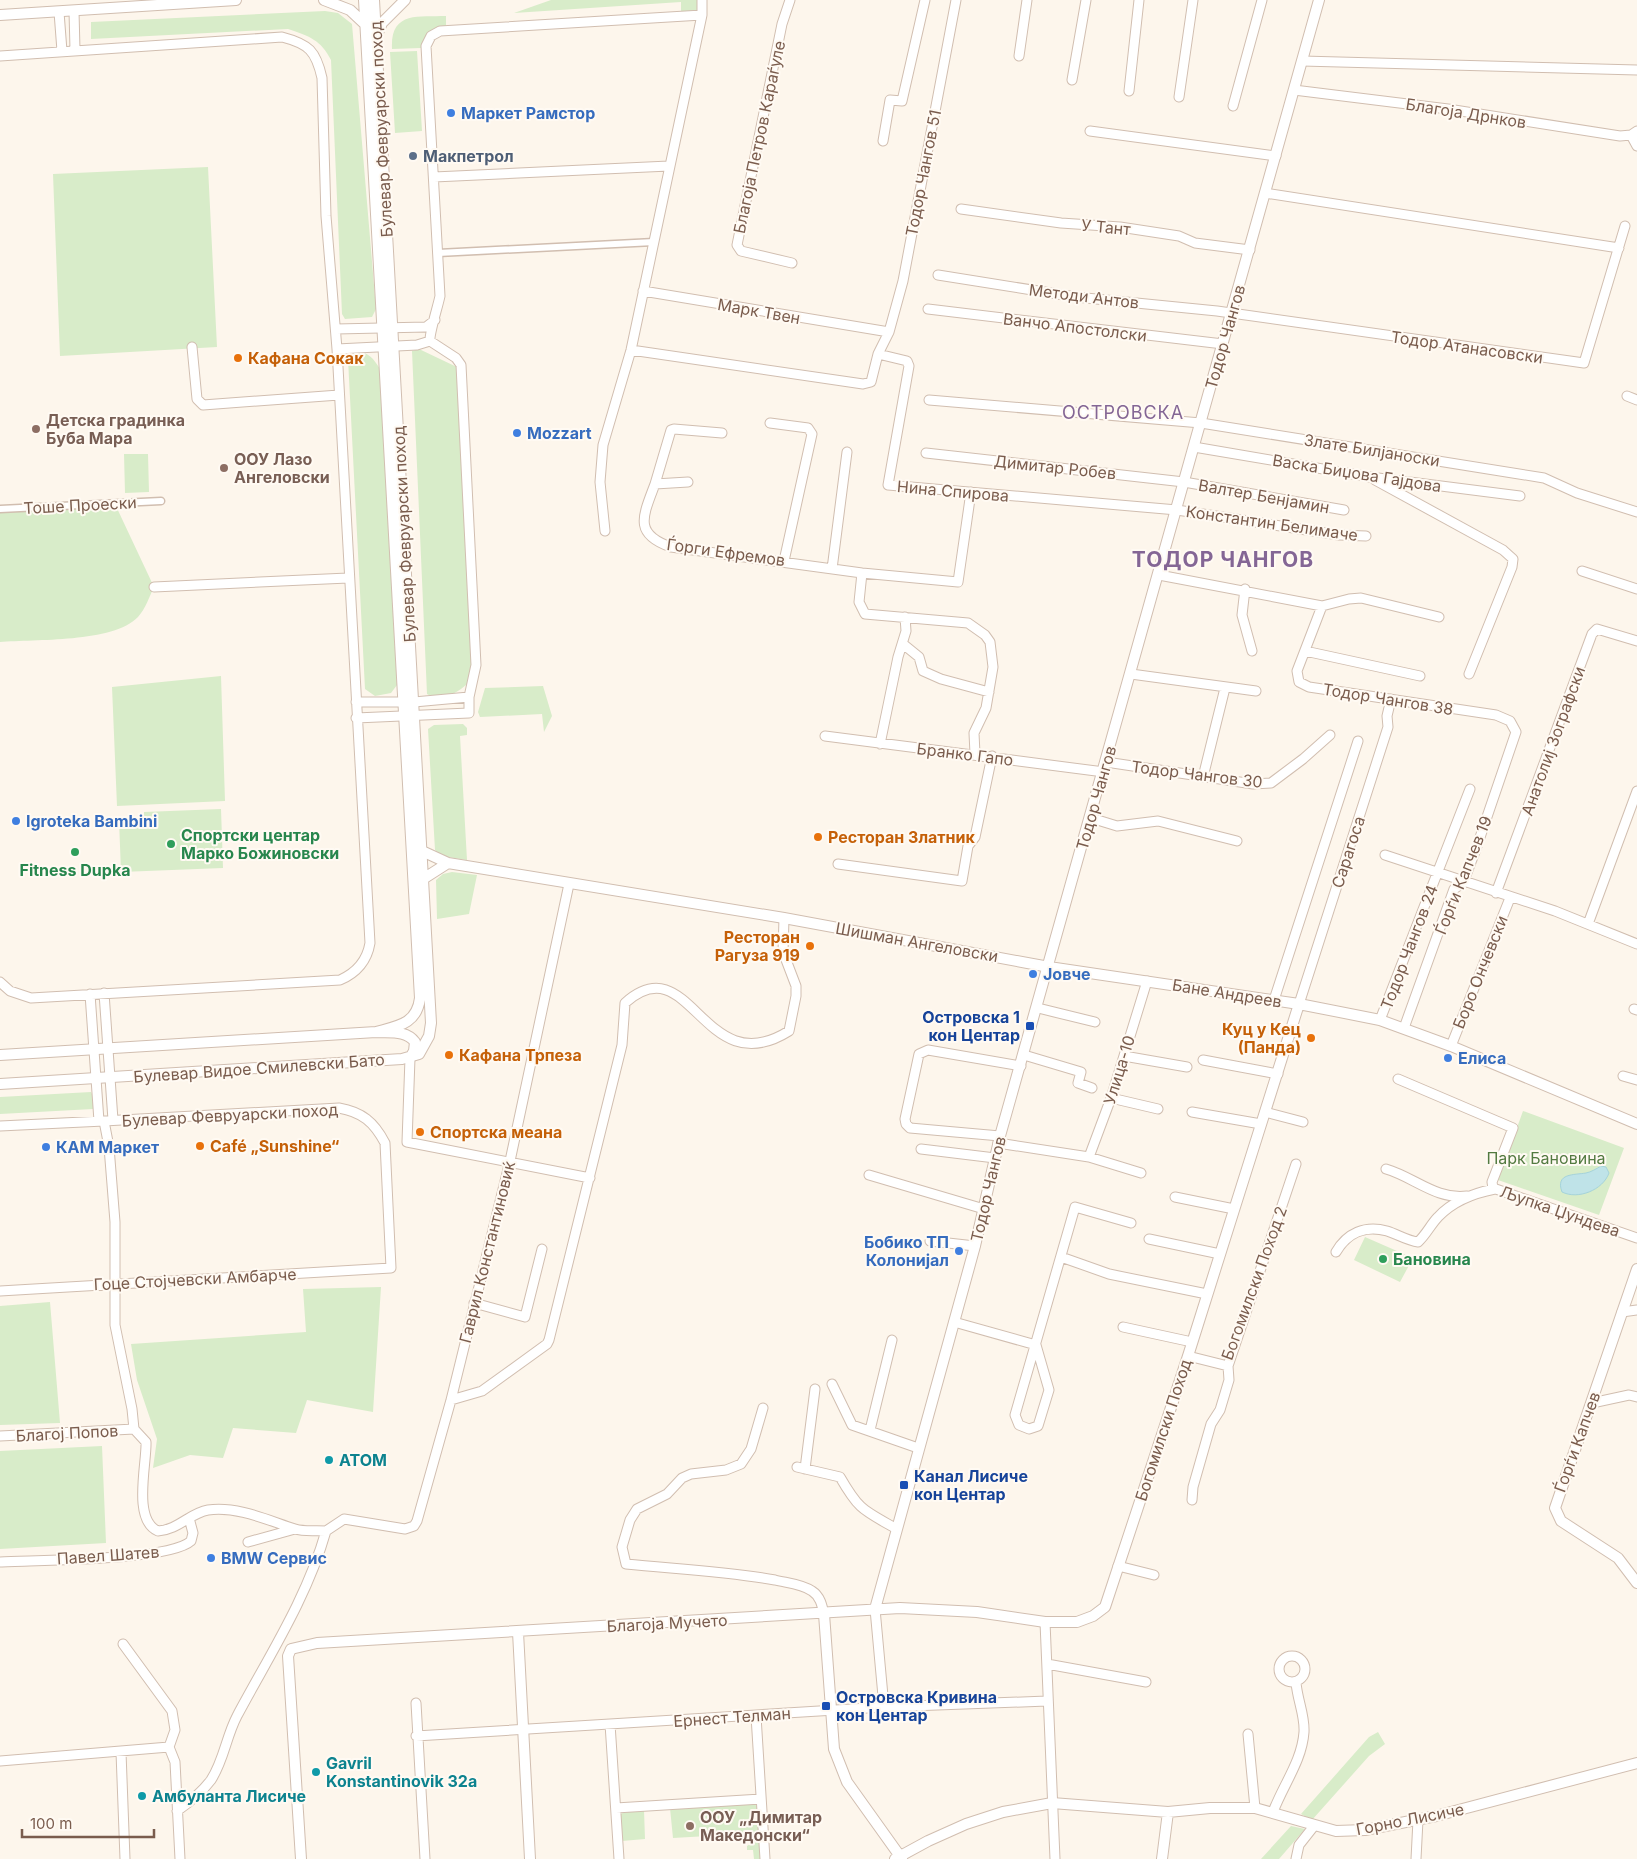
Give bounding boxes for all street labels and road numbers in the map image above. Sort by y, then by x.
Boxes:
street label: Булевар Февруарски поход [365,20,397,238]
street label: Благоја Петров Караѓуле [729,39,789,235]
street label: Благоја Дрнков [1404,94,1528,132]
street label: Тодор Чангов 51 [901,108,945,238]
street label: У Тант [1080,215,1132,239]
street label: Методи Антов [1028,279,1140,313]
street label: Тодор Чангов [1201,283,1249,391]
street label: Марк Твен [716,294,802,328]
street label: Ванчо Апостолски [1002,308,1148,346]
street label: Тодор Атанасовски [1390,326,1544,368]
street label: Булевар Февруарски поход [388,425,420,643]
street label: Злате Билјаноски [1303,429,1441,471]
street label: Васка Биџова Гајдова [1271,450,1443,496]
street label: Димитар Робев [993,451,1117,483]
street label: Валтер Бенјамин [1197,475,1331,517]
street label: Нина Спирова [896,476,1010,506]
street label: Тоше Проески [23,492,137,518]
street label: Константин Белимаче [1185,501,1359,545]
street label: Ѓорги Ефремов [666,534,786,570]
street label: Анатолиј Зографски [1517,664,1589,818]
street label: Тодор Чангов 38 [1321,679,1455,719]
street label: Бранко Гапо [916,738,1014,770]
street label: Тодор Чангов [1072,744,1120,852]
street label: Тодор Чангов 30 [1130,756,1264,792]
street label: Ѓорѓи Капчев 19 [1430,813,1496,937]
street label: Сарагоса [1327,814,1369,890]
street label: Тодор Чангов 24 [1376,882,1442,1012]
street label: Боро Ончевски [1448,912,1512,1032]
street label: Шишман Ангеловски [834,918,1000,966]
street label: Бане Андреев [1171,974,1283,1012]
street label: Улица-10 [1099,1033,1139,1107]
street label: Булевар Видое Смилевски Бато [133,1049,385,1087]
street label: Булевар Февруарски поход [121,1099,339,1131]
street label: Тодор Чангов [966,1134,1010,1244]
street label: Гаврил Константиновиќ [455,1159,519,1345]
street label: Љупка Џундева [1497,1181,1623,1241]
street label: Богомилски Поход 2 [1217,1203,1291,1363]
street label: Гоце Стојчевски Амбарче [93,1264,297,1294]
street label: Богомилски Поход [1131,1356,1195,1504]
street label: Ѓорѓи Капчев [1550,1389,1604,1495]
street label: Благој Попов [15,1420,119,1446]
street label: Павел Шатев [56,1541,160,1569]
street label: Благоја Мучето [606,1610,728,1636]
street label: Ернест Телман [673,1703,791,1731]
street label: Горно Лисиче [1354,1799,1466,1839]

